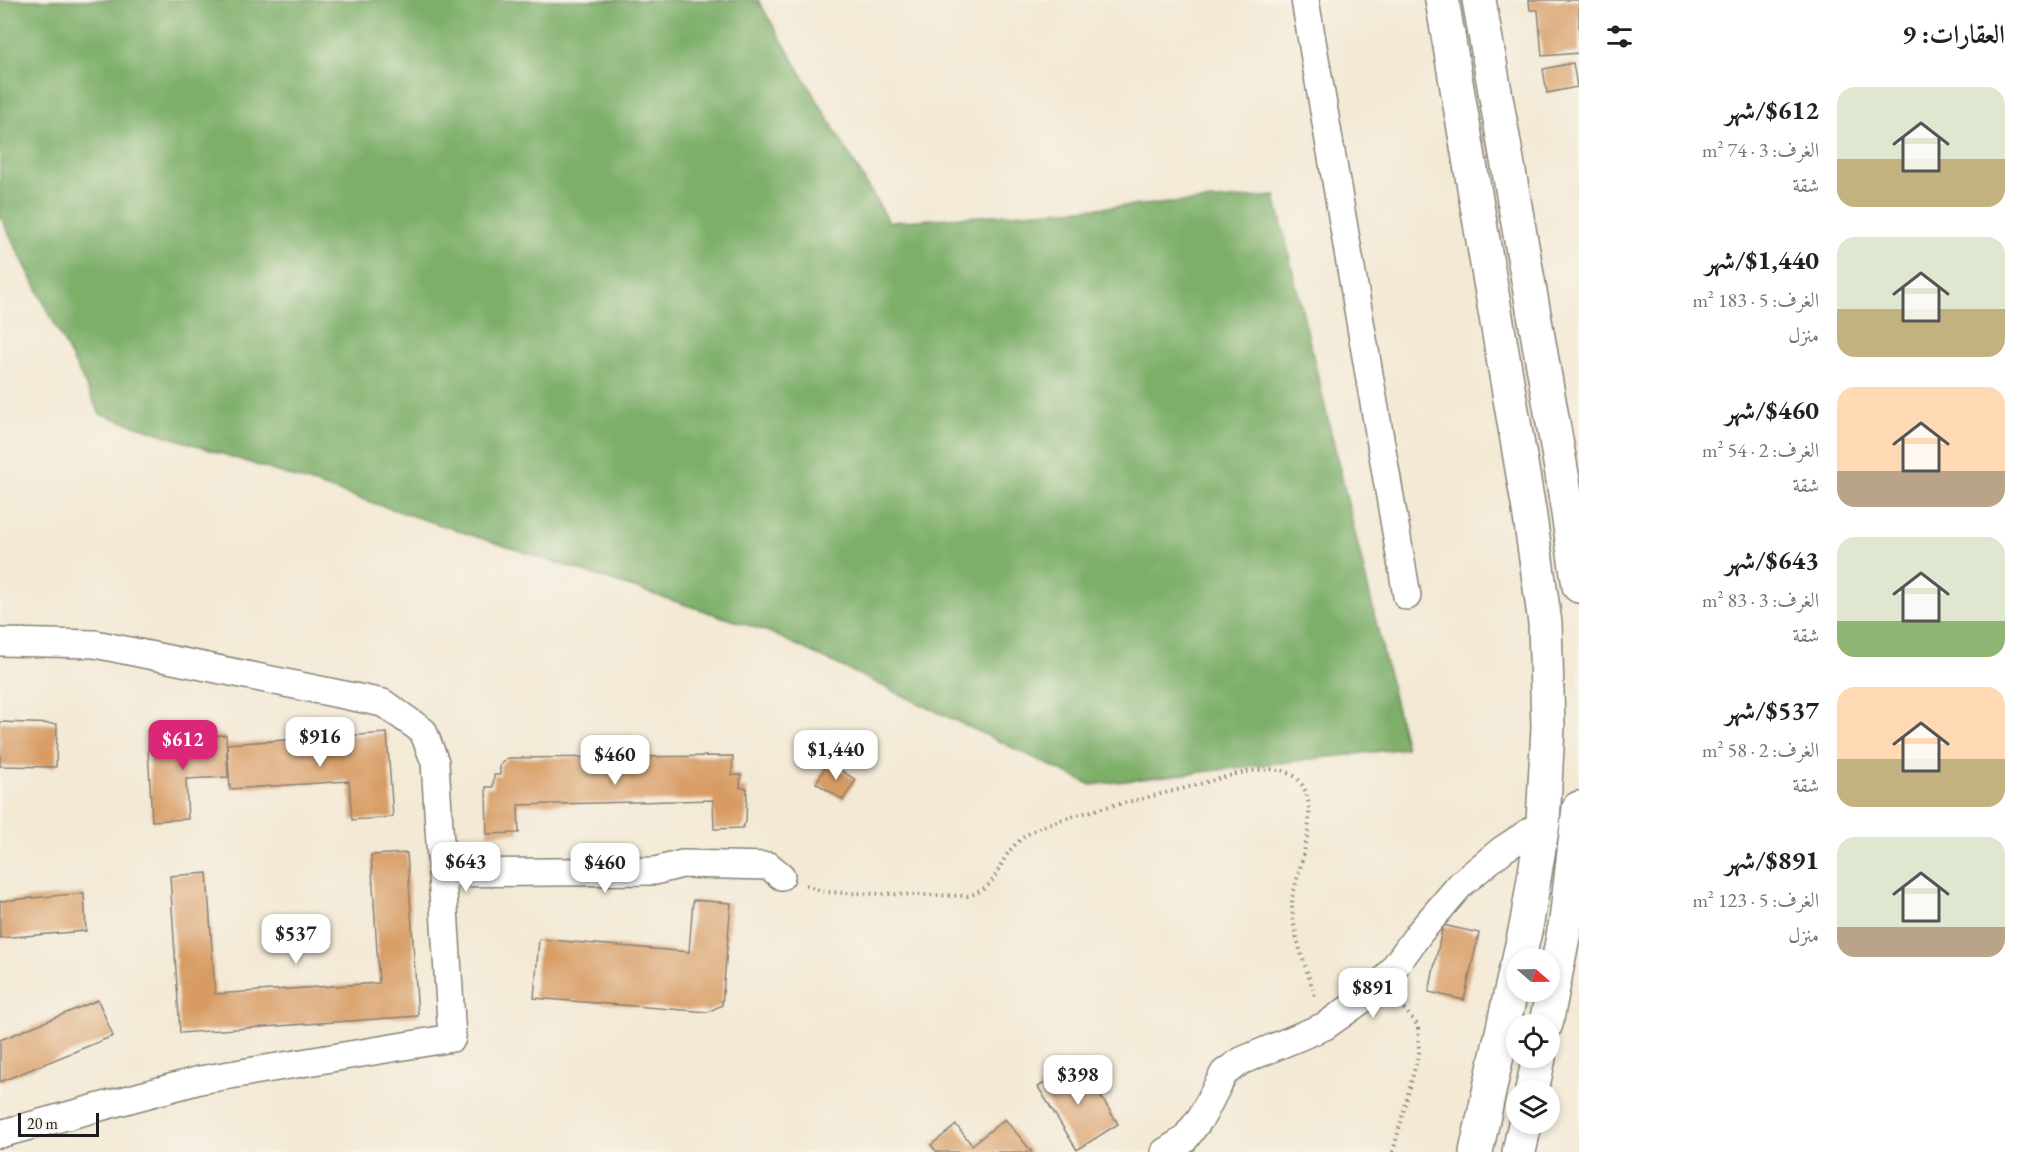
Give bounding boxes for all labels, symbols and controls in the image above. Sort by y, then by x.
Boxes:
text: العقارات: 9 [1902,17,2005,51]
icon: filters [1603,20,1636,53]
text: $612/شهر [1725,93,1819,127]
icon: home [1885,111,1957,183]
text: الغرف: 3 · 74 m² [1702,137,1819,163]
text: شقة [1793,172,1819,198]
text: $1,440/شهر [1705,243,1819,277]
icon: home [1885,261,1957,333]
text: الغرف: 5 · 183 m² [1692,287,1819,313]
text: منزل [1788,322,1819,348]
text: $460/شهر [1725,393,1819,427]
icon: home [1885,411,1957,483]
text: الغرف: 2 · 54 m² [1702,437,1819,463]
text: شقة [1793,472,1819,498]
text: $643/شهر [1725,543,1819,577]
icon: home [1885,561,1957,633]
text: الغرف: 3 · 83 m² [1702,587,1819,613]
text: شقة [1793,622,1819,648]
text: $537/شهر [1725,693,1819,727]
icon: home [1885,711,1957,783]
pin: $916 [284,717,356,768]
pin: $612 [147,720,219,771]
text: $916 [300,723,340,749]
text: $612 [163,726,203,752]
pin: $1,440 [787,730,885,781]
pin: $460 [579,735,651,786]
text: $1,440 [808,736,864,762]
text: الغرف: 2 · 58 m² [1702,737,1819,763]
text: $460 [595,741,635,767]
text: شقة [1793,772,1819,798]
pin: $643 [430,842,502,893]
pin: $460 [569,843,641,894]
text: $891/شهر [1725,843,1819,877]
text: $643 [446,848,486,874]
text: $460 [585,849,625,875]
icon: home [1885,861,1957,933]
text: الغرف: 5 · 123 m² [1692,887,1819,913]
pin: $537 [260,914,332,965]
text: $537 [276,920,316,946]
text: منزل [1788,922,1819,948]
north arrow [1506,948,1560,1002]
map controls [1506,948,1560,1134]
pin: $891 [1337,968,1409,1019]
text: $891 [1353,974,1393,1000]
button: locate [1506,1014,1560,1068]
pin: $398 [1042,1055,1114,1106]
text: $398 [1058,1061,1098,1087]
button: layers [1506,1080,1560,1134]
scale bar [18,1110,99,1138]
text: 20 m [27,1113,58,1134]

